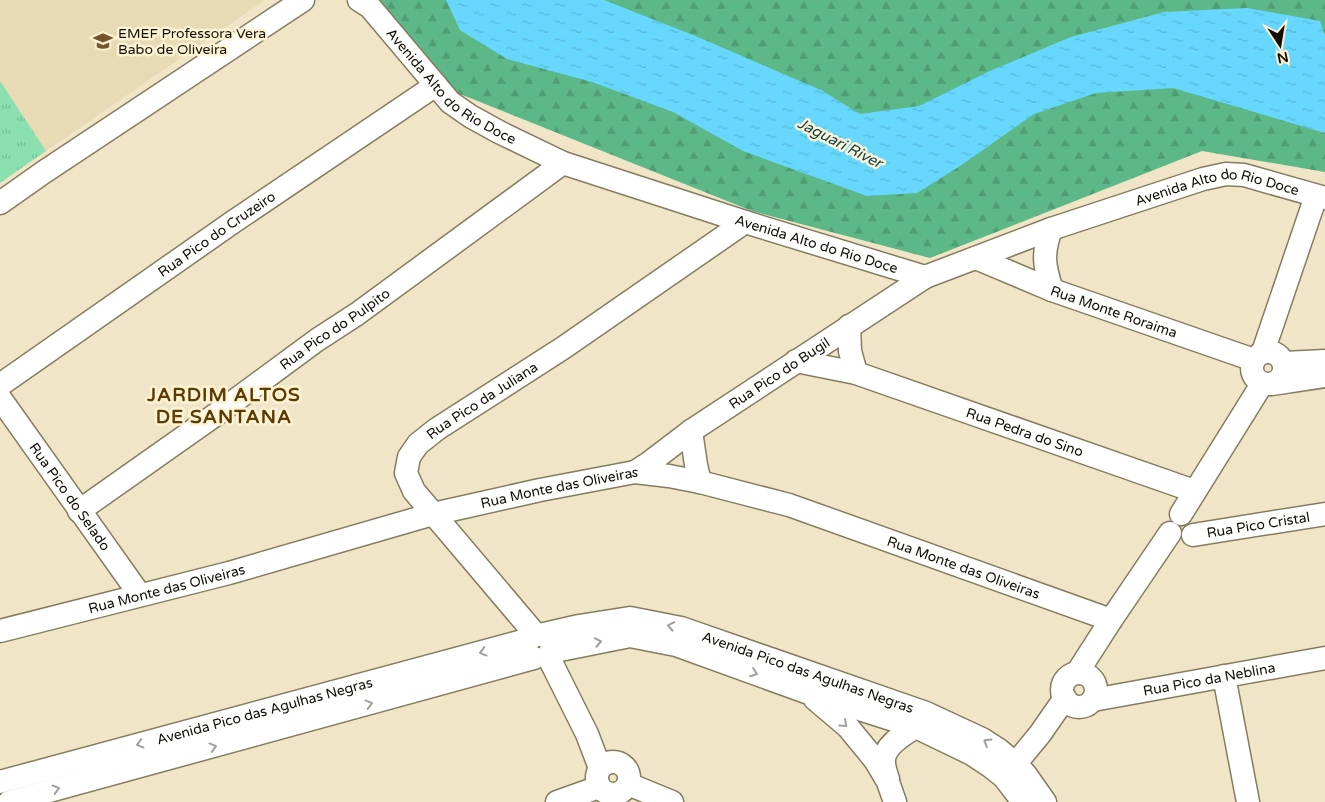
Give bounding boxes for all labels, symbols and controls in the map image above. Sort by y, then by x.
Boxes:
north arrow [1255,20,1305,70]
place label: EMEF Professora Vera Babo de Oliveira [118,25,266,58]
street label: Avenida Alto do Rio Doce [383,25,519,148]
school or university icon: EMEF Professora Vera Babo de Oliveira [92,30,114,52]
text: N [1275,48,1290,67]
water label: Jaguari River [795,114,887,173]
street label: Avenida Alto do Rio Doce [1133,165,1301,209]
street label: Rua Pico do Cruzeiro [154,187,278,280]
street label: Avenida Alto do Rio Doce [733,211,900,277]
street label: Rua Monte Roraima [1048,282,1180,341]
street label: Rua Pico do Pulpito [276,284,393,373]
street label: Rua Pico do Bugil [725,334,833,412]
street label: Rua Pico da Juliana [423,358,541,443]
district label: JARDIM ALTOS DE SANTANA [146,384,301,428]
street label: Rua Pedra do Sino [964,404,1086,460]
street label: Rua Pico do Selado [26,439,114,554]
street label: Rua Monte das Oliveiras [479,463,640,512]
street label: Rua Pico Cristal [1205,508,1311,541]
street label: Rua Monte das Oliveiras [885,532,1043,603]
street label: Rua Monte das Oliveiras [87,560,247,617]
one-way arrow [667,621,675,631]
street label: Avenida Pico das Agulhas Negras [700,627,916,717]
one-way arrow [594,638,603,648]
one-way arrow [479,646,487,656]
street label: Rua Pico da Neblina [1142,659,1277,699]
one-way arrow [750,667,758,677]
street label: Avenida Pico das Agulhas Negras [155,673,375,748]
one-way arrow [365,699,373,709]
one-way arrow [838,718,847,727]
one-way arrow [136,739,145,749]
one-way arrow [984,739,993,749]
one-way arrow [208,742,217,753]
one-way arrow [51,785,59,795]

